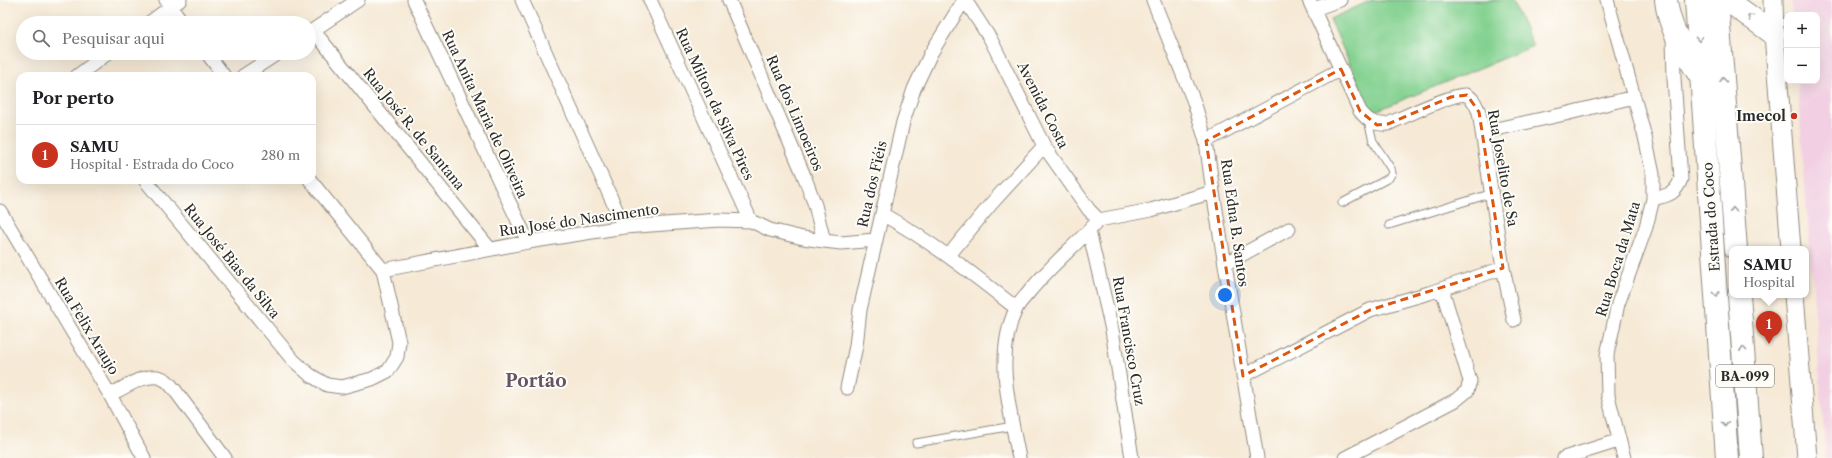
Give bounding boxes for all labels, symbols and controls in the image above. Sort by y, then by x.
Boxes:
map controls [1784,12,1820,84]
button: + [1784,12,1820,48]
one-way arrow [1748,15,1755,22]
search box [16,16,316,60]
street label: Rua Milton da Silva Pires [672,25,758,183]
icon: search [30,27,52,49]
street label: Rua Anita Maria de Oliveira [438,27,532,201]
text: Pesquisar aqui [62,29,165,48]
one-way arrow [1694,36,1703,42]
button: − [1784,48,1820,84]
street label: Rua dos Limoeiros [762,52,828,174]
street label: Avenida Costa [1013,58,1073,152]
street label: Rua José R. de Santana [359,64,469,194]
one-way arrow [1719,77,1728,83]
text: Por perto [32,88,114,108]
place label: Imecol [1736,107,1786,125]
street label: Rua Joselito de Sa [1484,108,1522,229]
marker: Imecol [1789,111,1799,121]
text: SAMU [70,137,119,156]
street label: Rua dos Fiéis [853,139,891,229]
text: 1 [42,147,48,163]
text: 280 m [261,147,300,163]
text: Hospital · Estrada do Coco [70,156,234,172]
street label: Rua Edna B. Santos [1217,158,1253,288]
street label: Estrada do Coco [1698,162,1724,272]
street label: Rua Boca da Mata [1592,199,1644,319]
street label: Rua José Bias da Silva [180,200,284,323]
street label: Rua José do Nascimento [498,200,660,240]
one-way arrow [1728,207,1737,213]
popup [1729,246,1809,298]
text: SAMU [1743,255,1792,274]
street label: Rua Felix Araujo [51,274,123,378]
text: Hospital [1743,274,1795,290]
street label: Rua Francisco Cruz [1109,275,1149,407]
your location [1215,285,1235,305]
one-way arrow [1712,291,1721,297]
pin: 1 [1756,311,1782,344]
one-way arrow [1739,346,1748,352]
road number: BA-099 [1716,365,1774,387]
district label: Portão [505,370,567,392]
one-way arrow [1720,421,1729,427]

